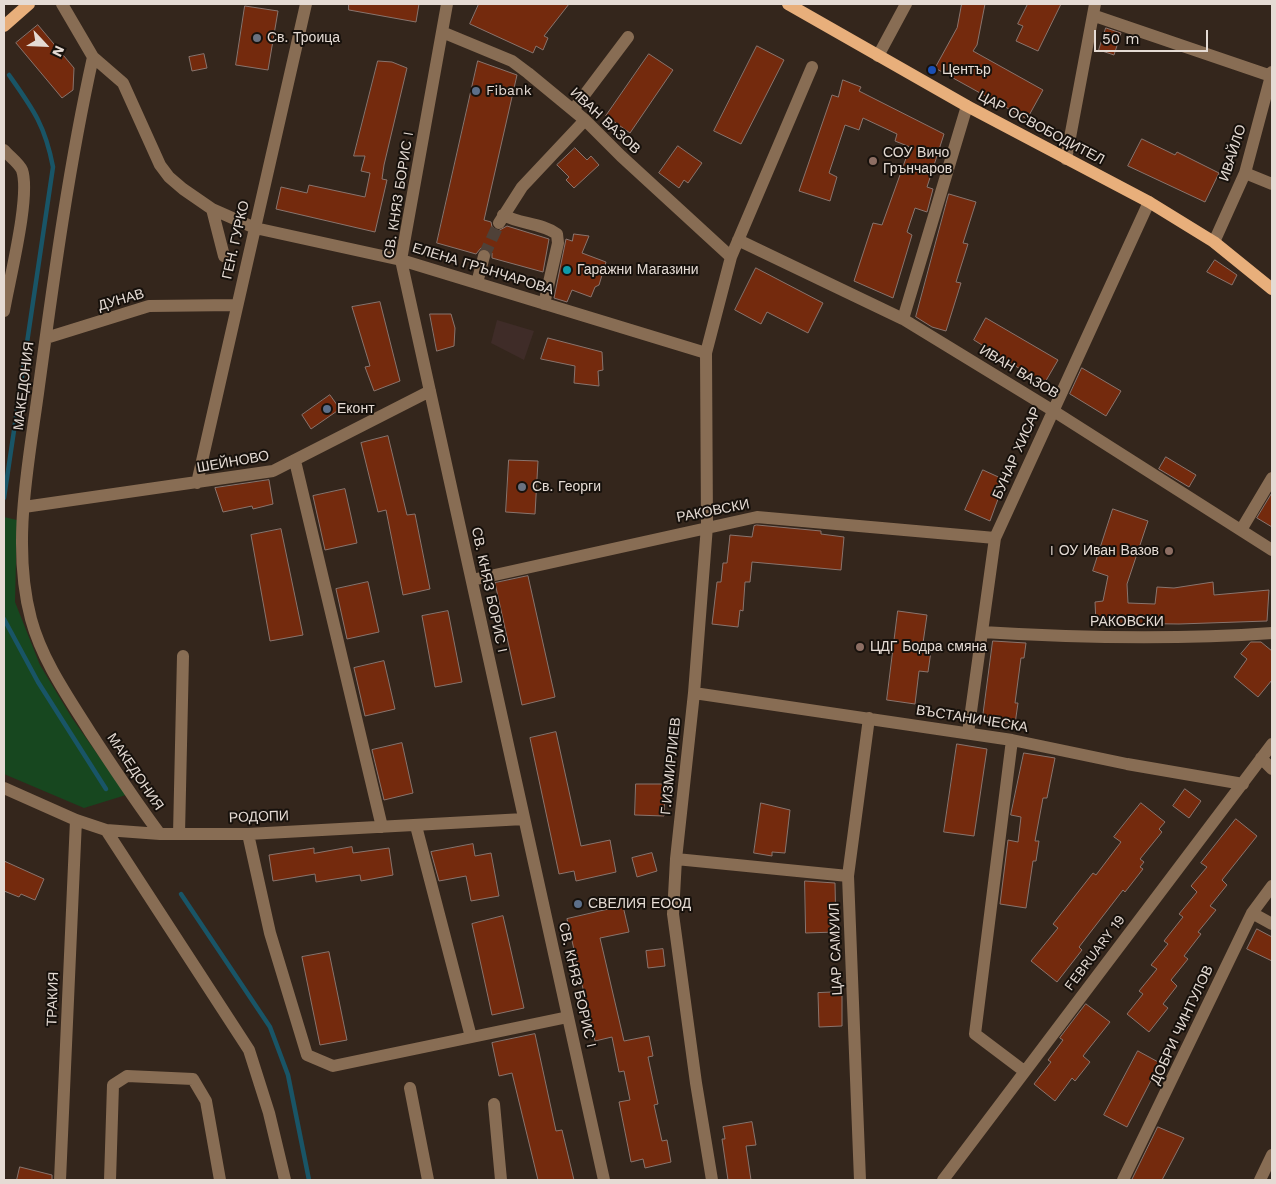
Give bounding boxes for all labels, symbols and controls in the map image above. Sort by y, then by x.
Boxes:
north arrow [20,20,70,70]
scale bar [1096,20,1210,52]
place label: Св. Троица [267,30,340,46]
text: 50 m [1102,30,1139,48]
marker: Св. Троица [251,32,263,44]
text: N [49,43,68,59]
place label: Център [942,62,991,78]
marker: Център [926,64,938,76]
place label: Fibank [486,83,532,99]
street label: ИВАН ВАЗОВ [566,84,644,158]
marker: Fibank [470,85,482,97]
street label: ЦАР ОСВОБОДИТЕЛ [975,88,1107,168]
street label: ИВАЙЛО [1216,123,1250,183]
street label: СВ. КНЯЗ БОРИС I [381,131,417,259]
place label: СОУ Вичо Грънчаров [883,145,952,178]
marker: СОУ Вичо Грънчаров [867,155,879,167]
street label: ГЕН. ГУРКО [219,199,253,281]
street label: ЕЛЕНА ГРЪНЧАРОВА [410,239,556,299]
place label: Гаражни Магазини [577,262,699,278]
marker: Гаражни Магазини [561,264,573,276]
street label: ДУНАВ [96,285,146,315]
street label: МАКЕДОНИЯ [10,341,38,431]
street label: ИВАН ВАЗОВ [976,342,1062,402]
place label: Еконт [337,401,375,417]
marker: Еконт [321,403,333,415]
street label: БУНАР ХИСАР [989,404,1045,502]
street label: ШЕЙНОВО [196,447,270,477]
place label: Св. Георги [532,479,601,495]
marker: Св. Георги [516,481,528,493]
street label: РАКОВСКИ [675,496,751,526]
street label: СВ. КНЯЗ БОРИС I [467,526,511,654]
place label: I ОУ Иван Вазов [1050,543,1159,559]
marker: I ОУ Иван Вазов [1163,545,1175,557]
street label: РАКОВСКИ [1090,614,1164,630]
place label: ЦДГ Бодра смяна [870,639,987,655]
marker: ЦДГ Бодра смяна [854,641,866,653]
street label: ВЪСТАНИЧЕСКА [915,702,1029,736]
street label: Г.ИЗМИРЛИЕВ [658,716,684,816]
street label: МАКЕДОНИЯ [103,730,167,814]
street label: РОДОПИ [229,808,289,826]
place label: СВЕЛИЯ ЕООД [588,896,691,912]
marker: СВЕЛИЯ ЕООД [572,898,584,910]
street label: ЦАР САМУИЛ [826,902,846,996]
street label: FEBRUARY 19 [1061,912,1129,994]
street label: СВ. КНЯЗ БОРИС I [554,921,600,1049]
street label: ДОБРИ ЧИНТУЛОВ [1147,963,1217,1087]
street label: ТРАКИЯ [44,971,62,1027]

